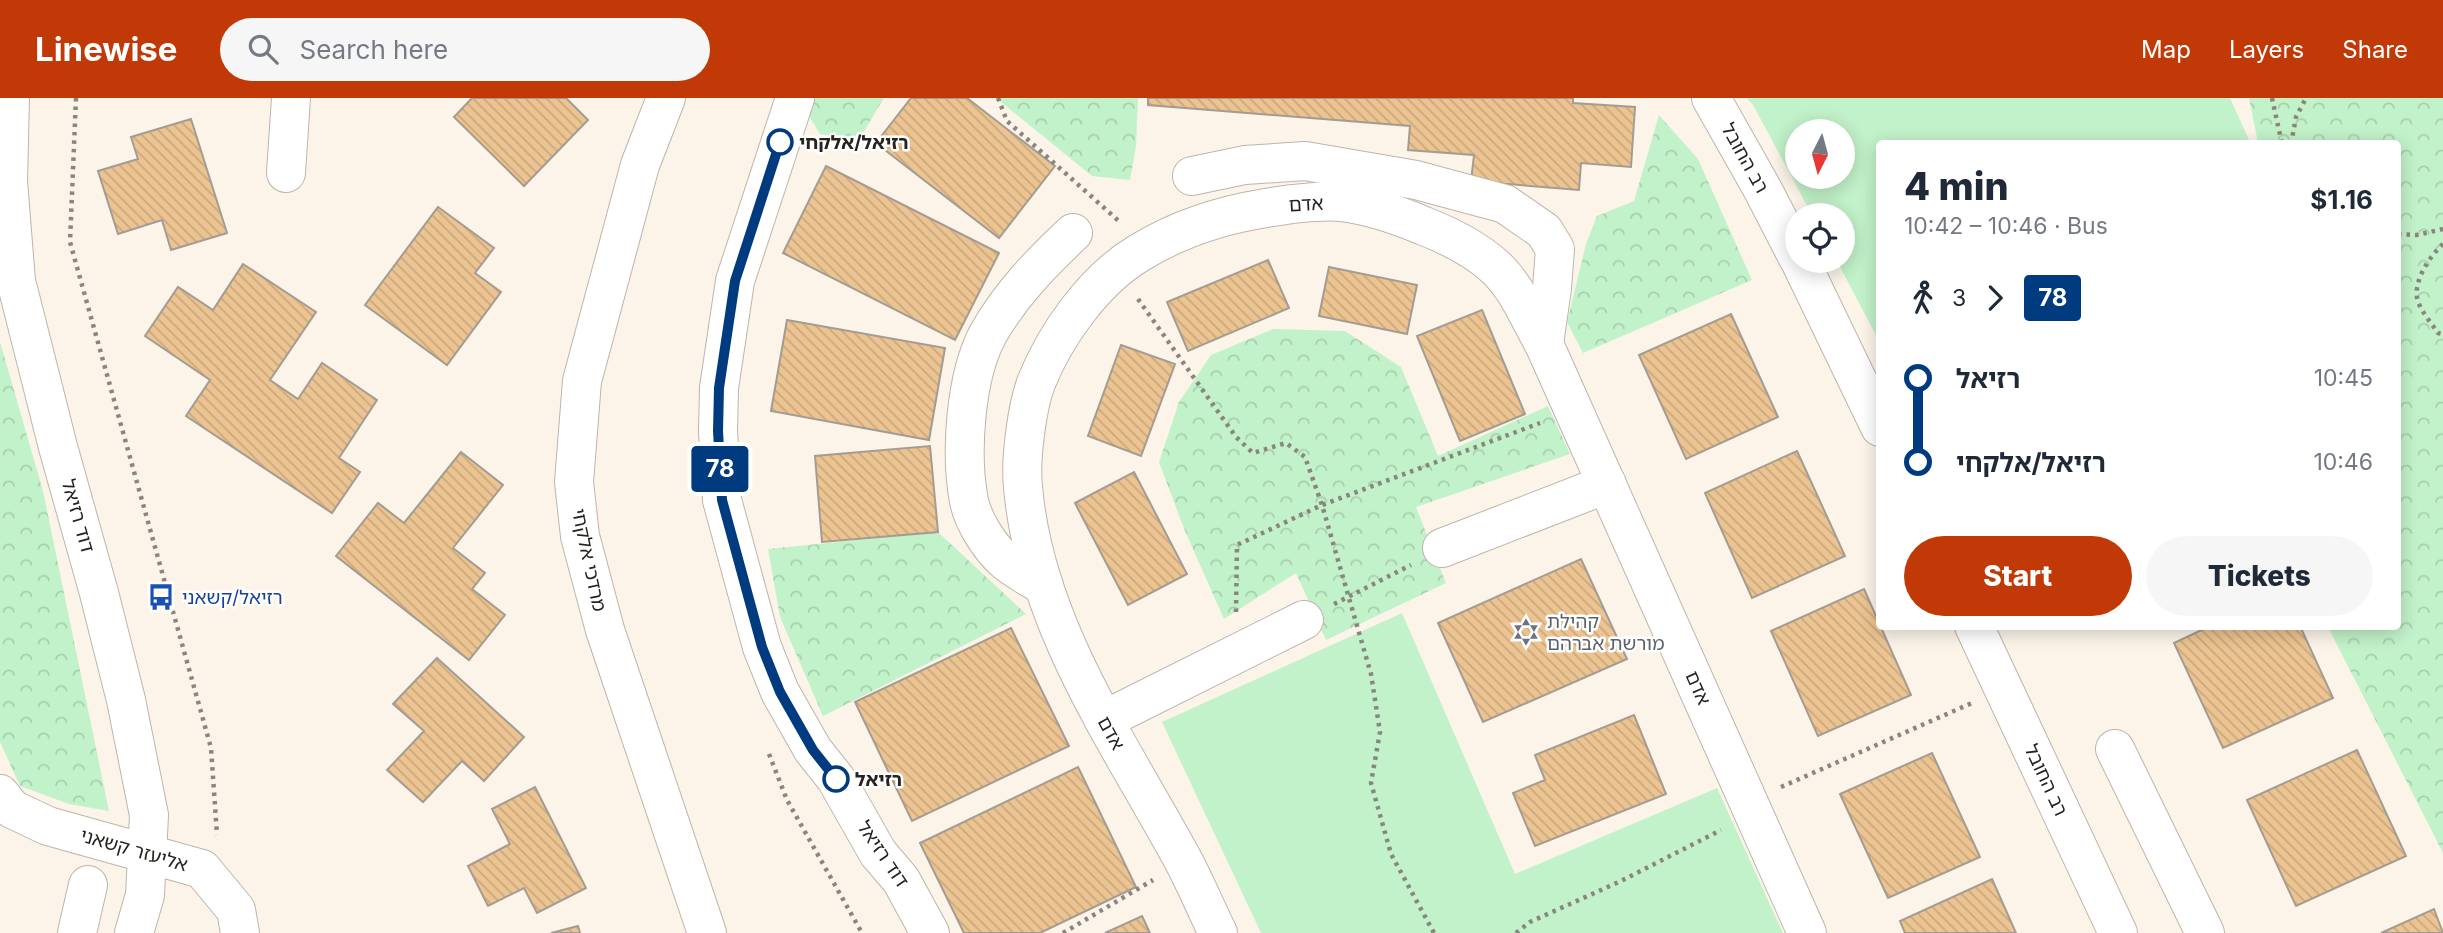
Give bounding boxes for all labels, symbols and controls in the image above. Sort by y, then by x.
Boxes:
search box [220,18,710,81]
text: Linewise [35,29,178,69]
icon: search [244,30,282,68]
text: Search here [300,34,448,65]
text: Map [2141,35,2191,64]
text: Layers [2229,35,2304,64]
text: Share [2342,35,2408,64]
street label: רב החובל [1716,119,1774,197]
north arrow [1785,119,1855,189]
map controls [1785,119,1855,273]
marker: רזיאל/אלקחי [767,129,793,155]
place label: רזיאל/אלקחי [799,131,909,154]
text: 4 min [1904,163,2009,209]
text: $1.16 [2310,184,2373,215]
street label: אדם [1288,192,1324,216]
button: locate [1785,203,1855,273]
text: 10:42 – 10:46 · Bus [1904,212,2108,240]
icon: walk [1904,279,1942,317]
icon: forward [1976,279,2014,317]
text: 78 [2038,283,2067,312]
text: 3 [1952,284,1966,312]
text: רזיאל [1956,363,2020,394]
text: 10:45 [2314,364,2373,392]
line badge: 78 [688,446,752,492]
text: רזיאל/אלקחי [1956,447,2106,478]
text: 10:46 [2313,448,2373,476]
text: 78 [705,454,735,483]
street label: דוד רזיאל [57,477,99,555]
street label: מרדכי אלקחי [567,506,611,614]
button: Start [1904,536,2132,616]
button: Tickets [2146,536,2373,616]
bus stop icon: רזיאל/קשאני [146,582,176,612]
place label: רזיאל/קשאני [182,586,283,609]
place label: קהילת מורשת אברהם [1547,610,1664,655]
synagogue icon: קהילת מורשת אברהם [1511,617,1541,647]
street label: אדם [1680,667,1716,709]
street label: אדם [1092,712,1130,754]
street label: רב החובל [2019,741,2073,819]
marker: רזיאל [823,766,849,792]
place label: רזיאל [855,768,902,791]
street label: דוד רזיאל [852,816,914,892]
street label: אליעזר קשאני [78,824,190,876]

